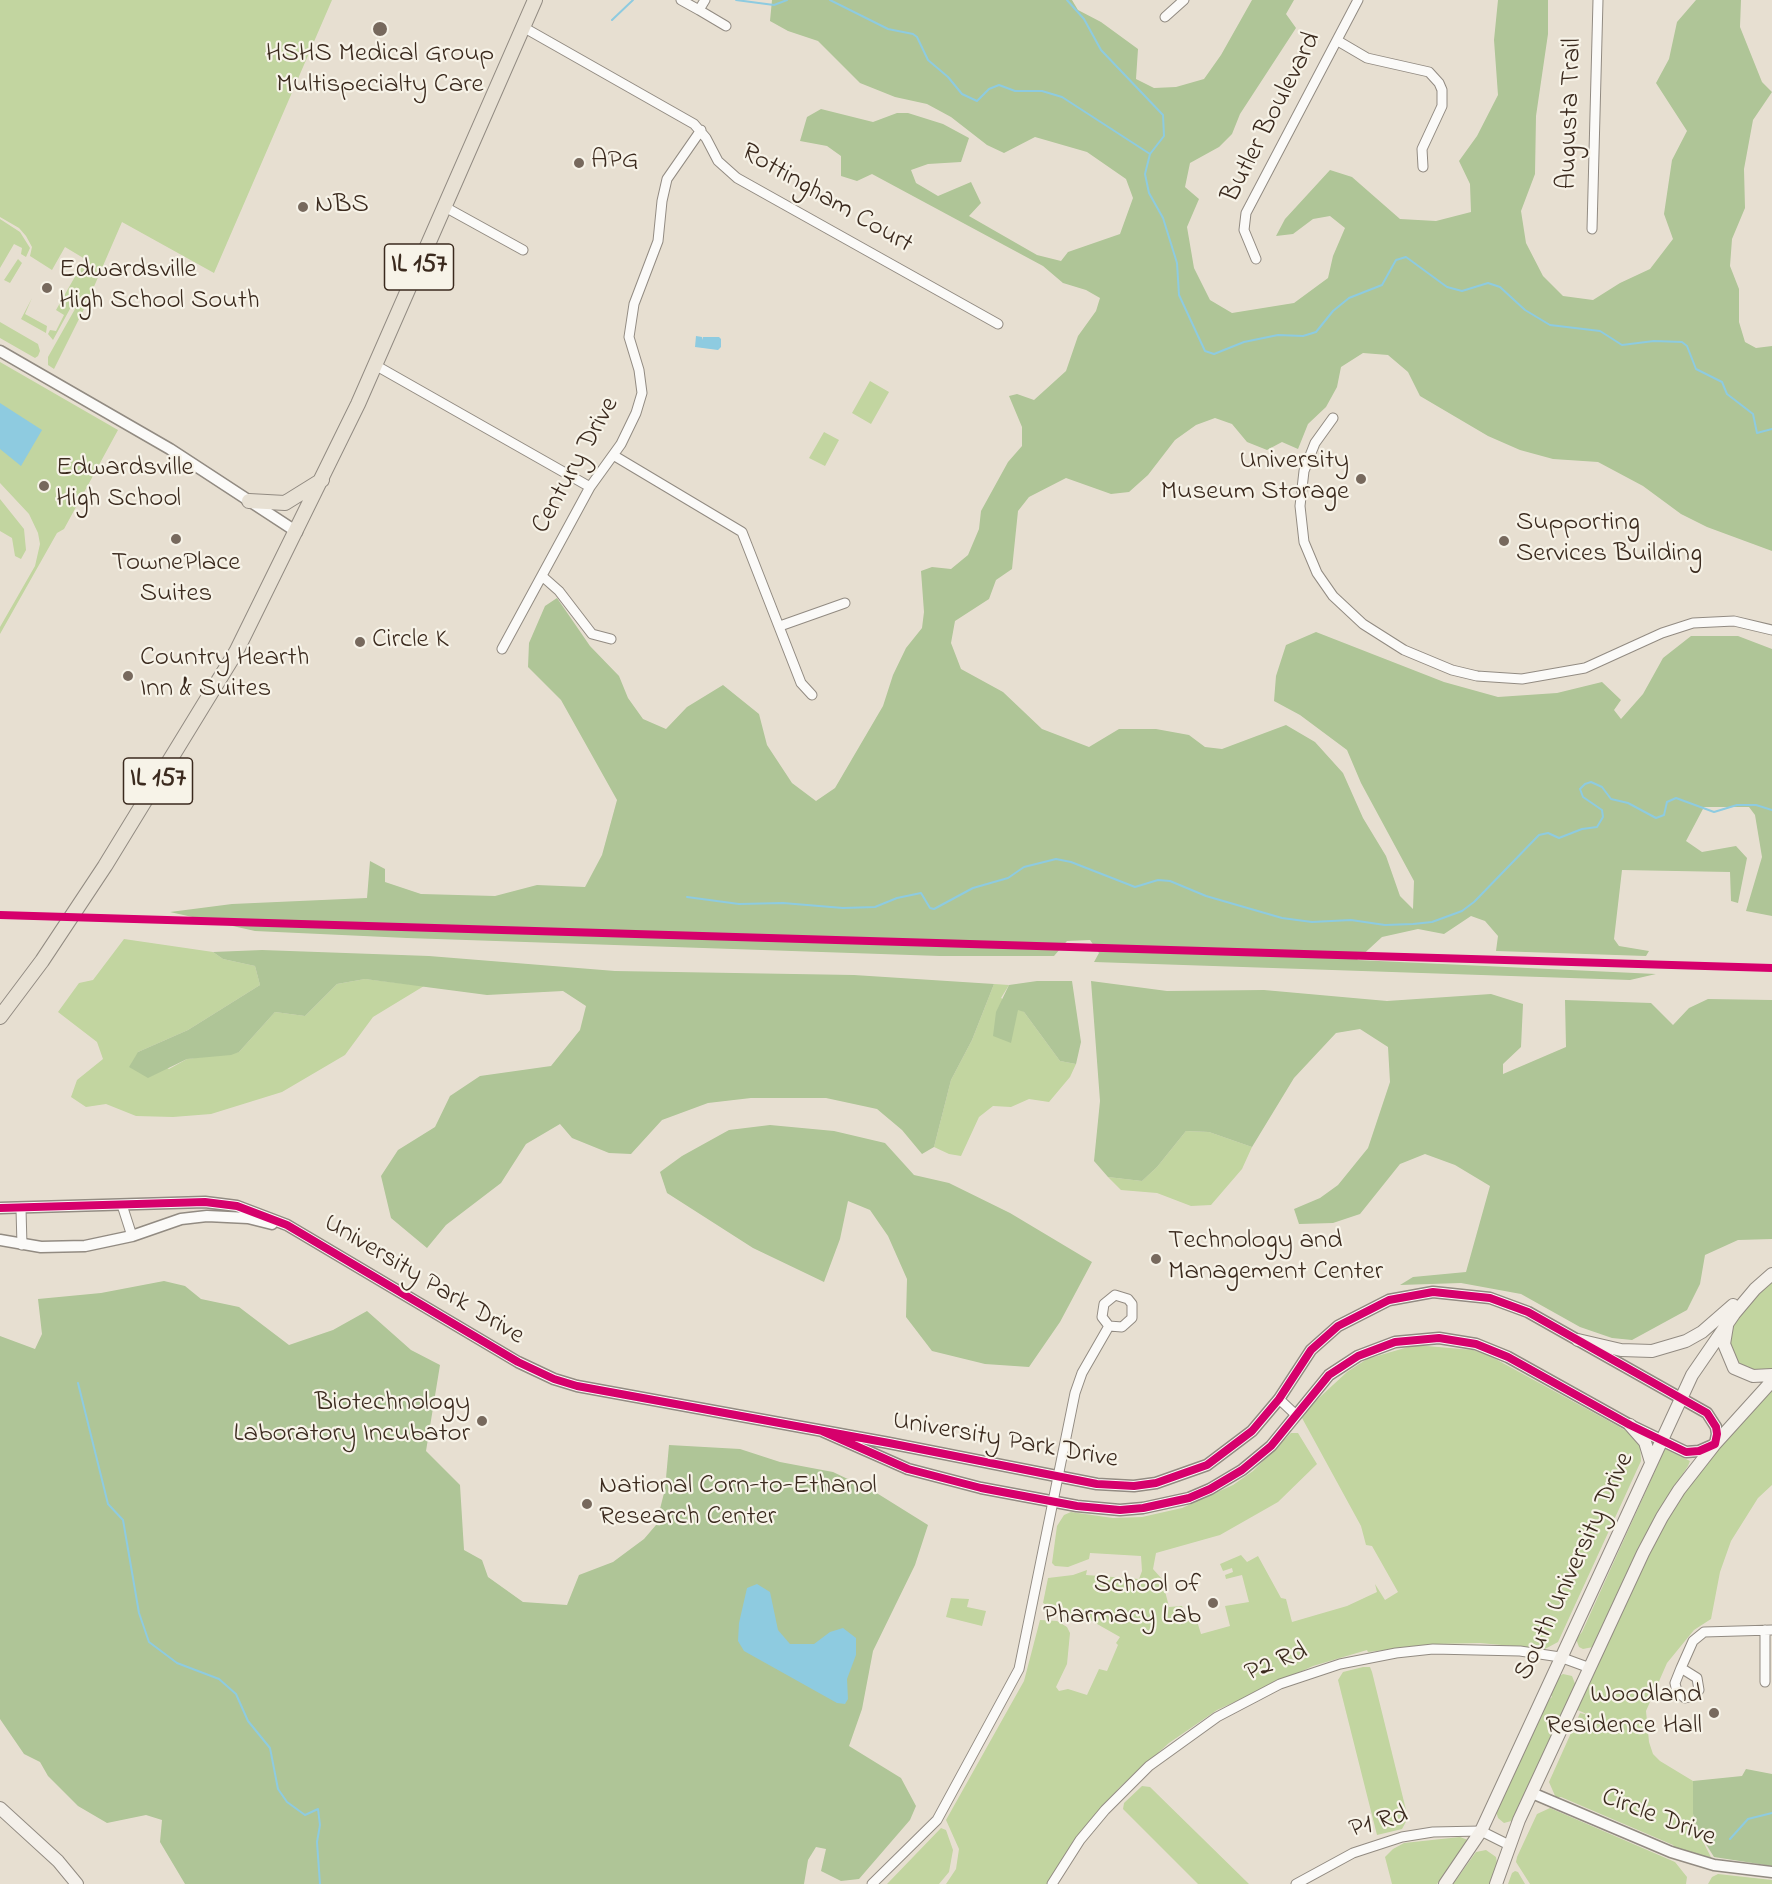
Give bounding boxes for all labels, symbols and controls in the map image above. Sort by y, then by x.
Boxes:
marker: HSHS Medical Group Multispecialty Care [371,20,389,38]
street label: Butler Boulevard [1216,27,1330,209]
street label: Augusta Trail [1553,38,1591,190]
place label: HSHS Medical Group Multispecialty Care [266,40,494,103]
street label: Rottingham Court [734,138,918,262]
place label: APG [591,147,639,179]
marker: APG [572,156,586,170]
place label: NBS [315,191,369,223]
marker: NBS [296,200,310,214]
road number: IL 157 [384,244,454,290]
place label: Edwardsville High School South [59,256,260,319]
marker: Edwardsville High School South [40,281,54,295]
street label: Century Drive [526,392,628,540]
place label: University Museum Storage [1161,447,1349,510]
place label: Edwardsville High School [56,454,194,517]
marker: University Museum Storage [1354,472,1368,486]
marker: Edwardsville High School [37,479,51,493]
place label: Supporting Services Building [1516,509,1702,572]
marker: TownePlace Suites [169,532,183,546]
marker: Supporting Services Building [1497,534,1511,548]
place label: TownePlace Suites [112,549,240,612]
place label: Circle K [372,626,449,658]
marker: Circle K [353,635,367,649]
place label: Country Hearth Inn & Suites [140,644,309,707]
marker: Country Hearth Inn & Suites [121,669,135,683]
road number: IL 157 [124,758,192,804]
street label: University Park Drive [317,1208,529,1354]
place label: Technology and Management Center [1168,1227,1383,1290]
marker: Technology and Management Center [1149,1252,1163,1266]
place label: Biotechnology Laboratory Incubator [234,1389,470,1452]
street label: University Park Drive [890,1406,1120,1478]
marker: Biotechnology Laboratory Incubator [475,1414,489,1428]
street label: South University Drive [1509,1448,1643,1686]
place label: National Corn-to-Ethanol Research Center [599,1472,877,1535]
marker: National Corn-to-Ethanol Research Center [580,1497,594,1511]
place label: School of Pharmacy Lab [1043,1571,1201,1634]
marker: School of Pharmacy Lab [1206,1596,1220,1610]
street label: P2 Rd [1241,1637,1313,1691]
place label: Woodland Residence Hall [1546,1681,1702,1744]
marker: Woodland Residence Hall [1707,1706,1721,1720]
street label: Circle Drive [1596,1782,1720,1856]
street label: P1 Rd [1346,1800,1412,1848]

